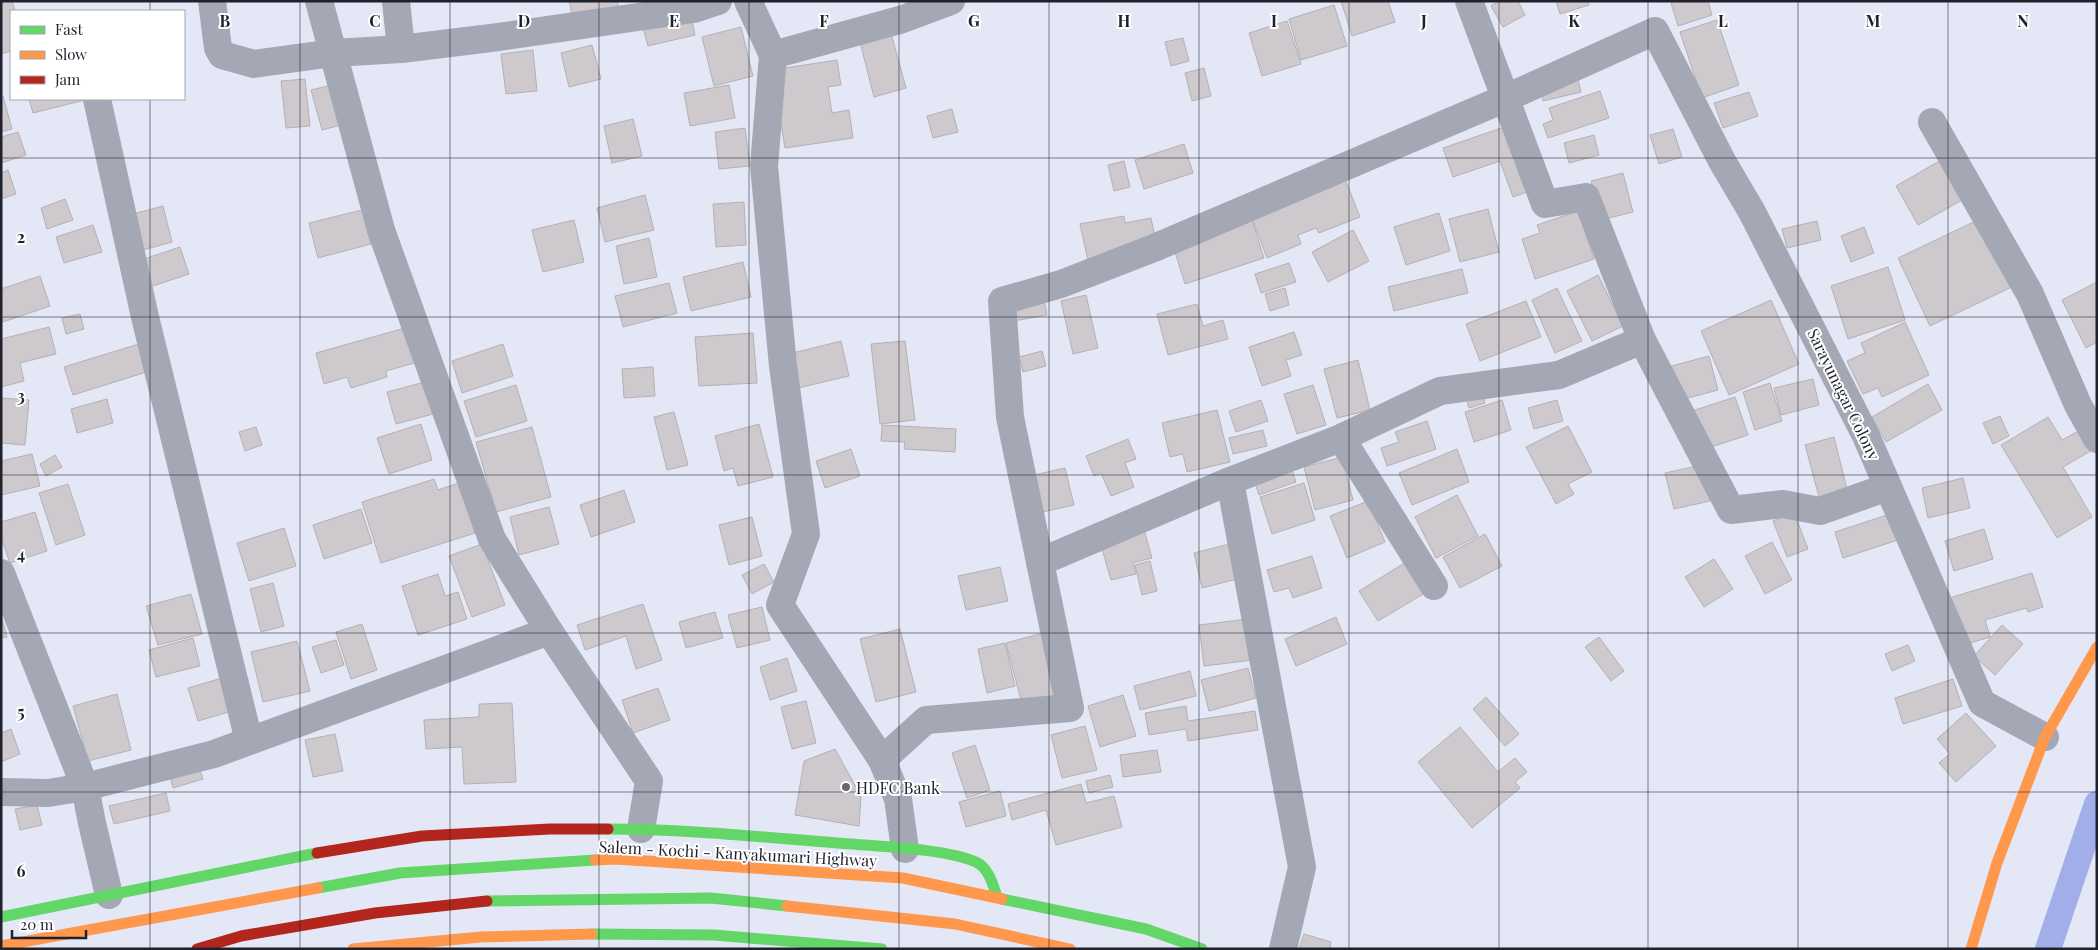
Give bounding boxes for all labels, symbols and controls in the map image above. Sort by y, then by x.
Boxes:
legend [10,10,185,100]
text: B [220,10,231,31]
text: C [369,10,381,31]
text: D [518,10,530,31]
text: E [669,10,679,31]
text: F [819,10,829,31]
text: G [968,10,980,31]
text: H [1118,10,1131,31]
text: I [1271,10,1277,31]
text: J [1420,10,1427,31]
text: K [1568,10,1580,31]
text: L [1718,10,1728,31]
text: M [1866,10,1881,31]
text: N [2017,10,2029,31]
text: Fast [55,19,84,39]
text: Slow [55,44,87,64]
text: Jam [54,69,81,89]
text: 2 [17,226,25,247]
street label: Sarayunagar Colony [1803,325,1885,463]
text: 3 [17,385,25,406]
text: 4 [17,543,25,564]
text: 5 [17,701,25,722]
place label: HDFC Bank [856,777,940,798]
marker: HDFC Bank [840,781,852,793]
street label: Salem - Kochi - Kanyakumari Highway [598,835,878,871]
text: 6 [17,860,26,881]
scale bar [12,908,86,940]
text: 20 m [20,914,54,934]

